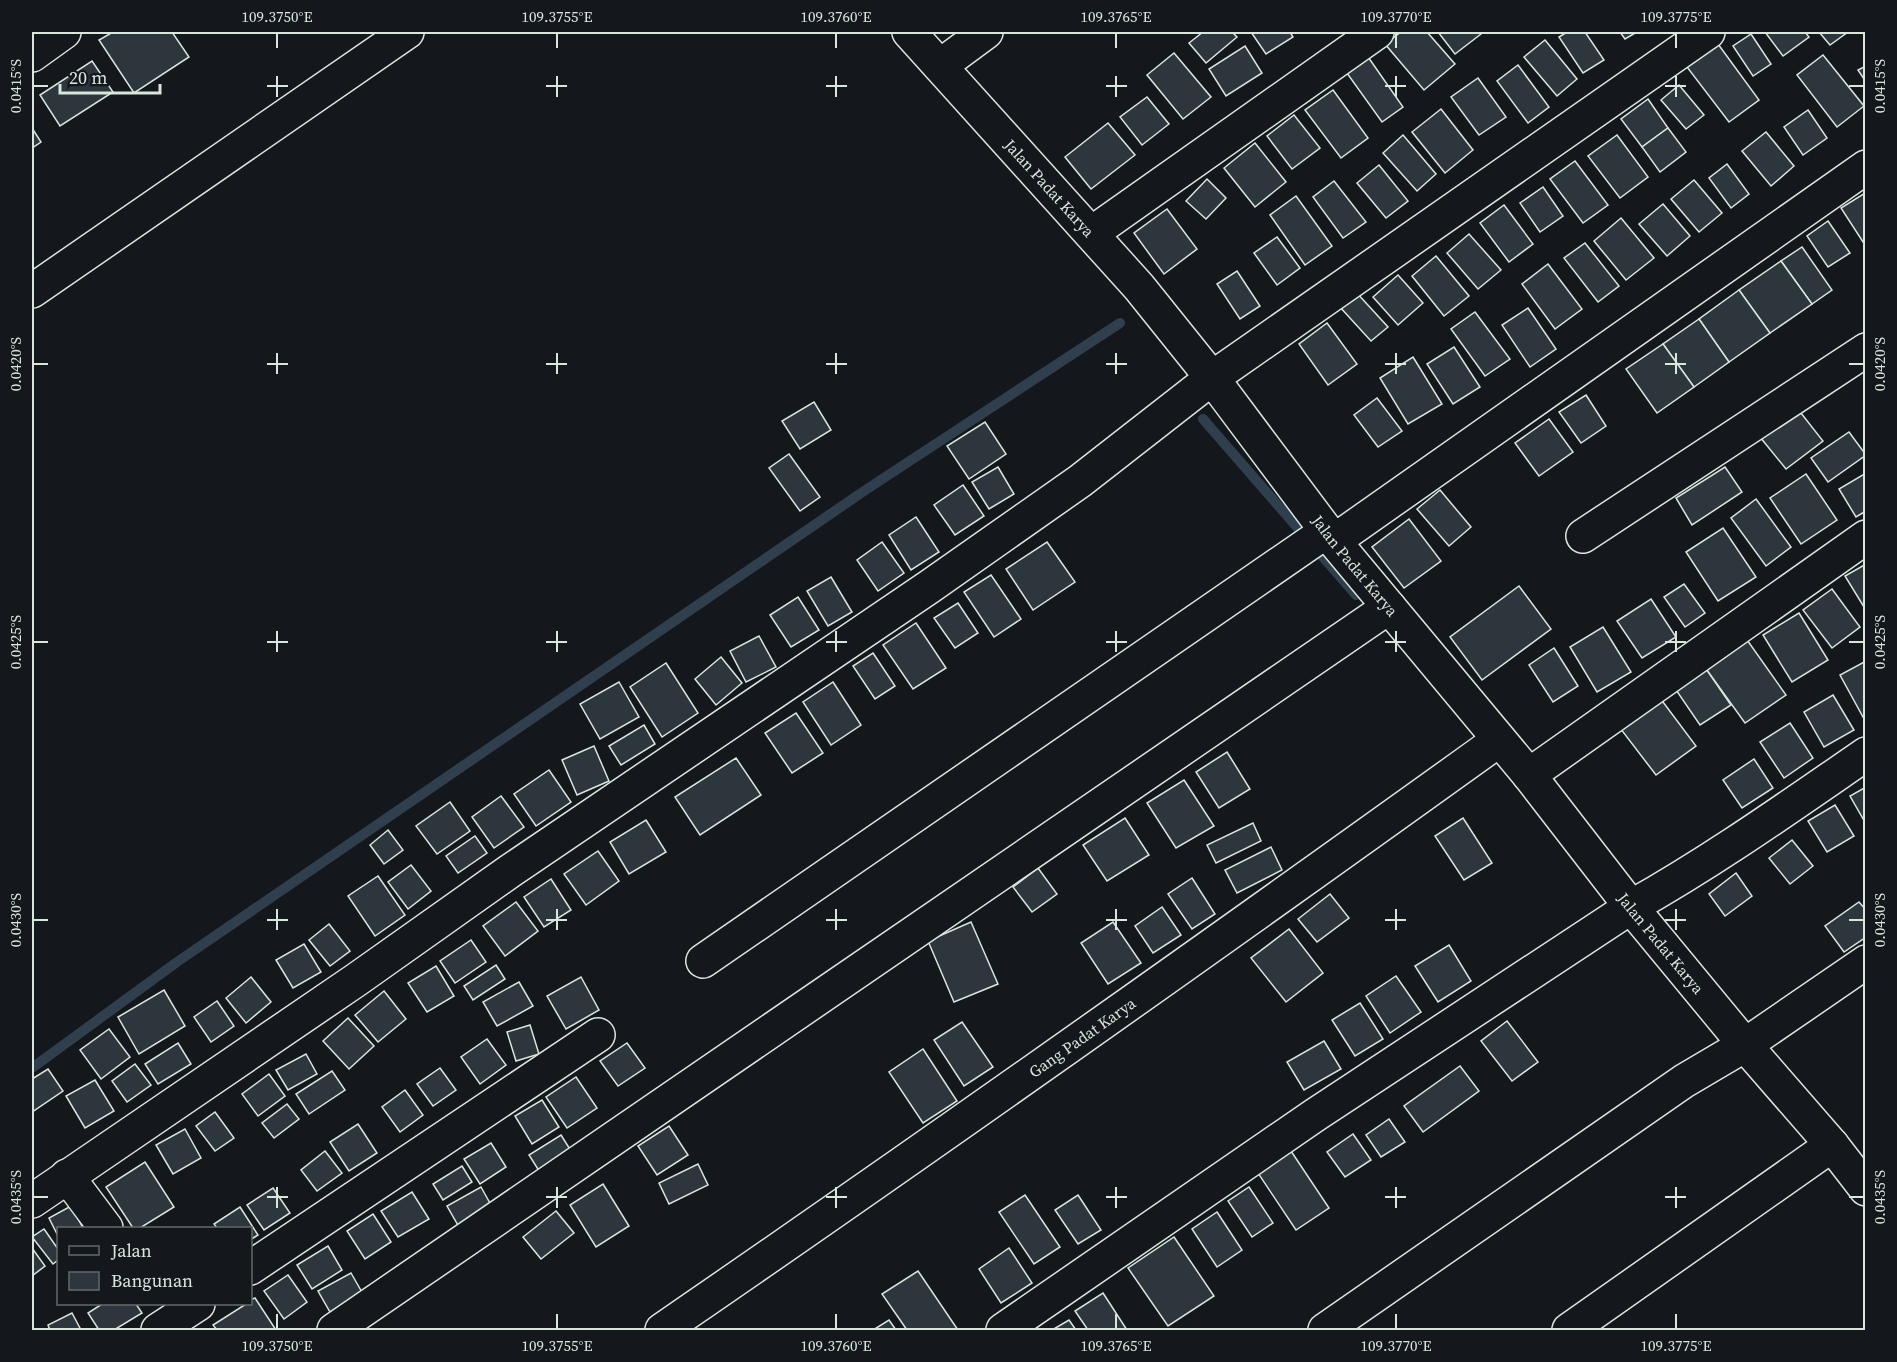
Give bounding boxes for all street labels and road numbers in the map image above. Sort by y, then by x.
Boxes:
street label: Jalan Padat Karya [999,133,1100,242]
street label: Jalan Padat Karya [1306,509,1404,622]
street label: Jalan Padat Karya [1612,887,1710,999]
street label: Gang Padat Karya [1024,991,1141,1083]

